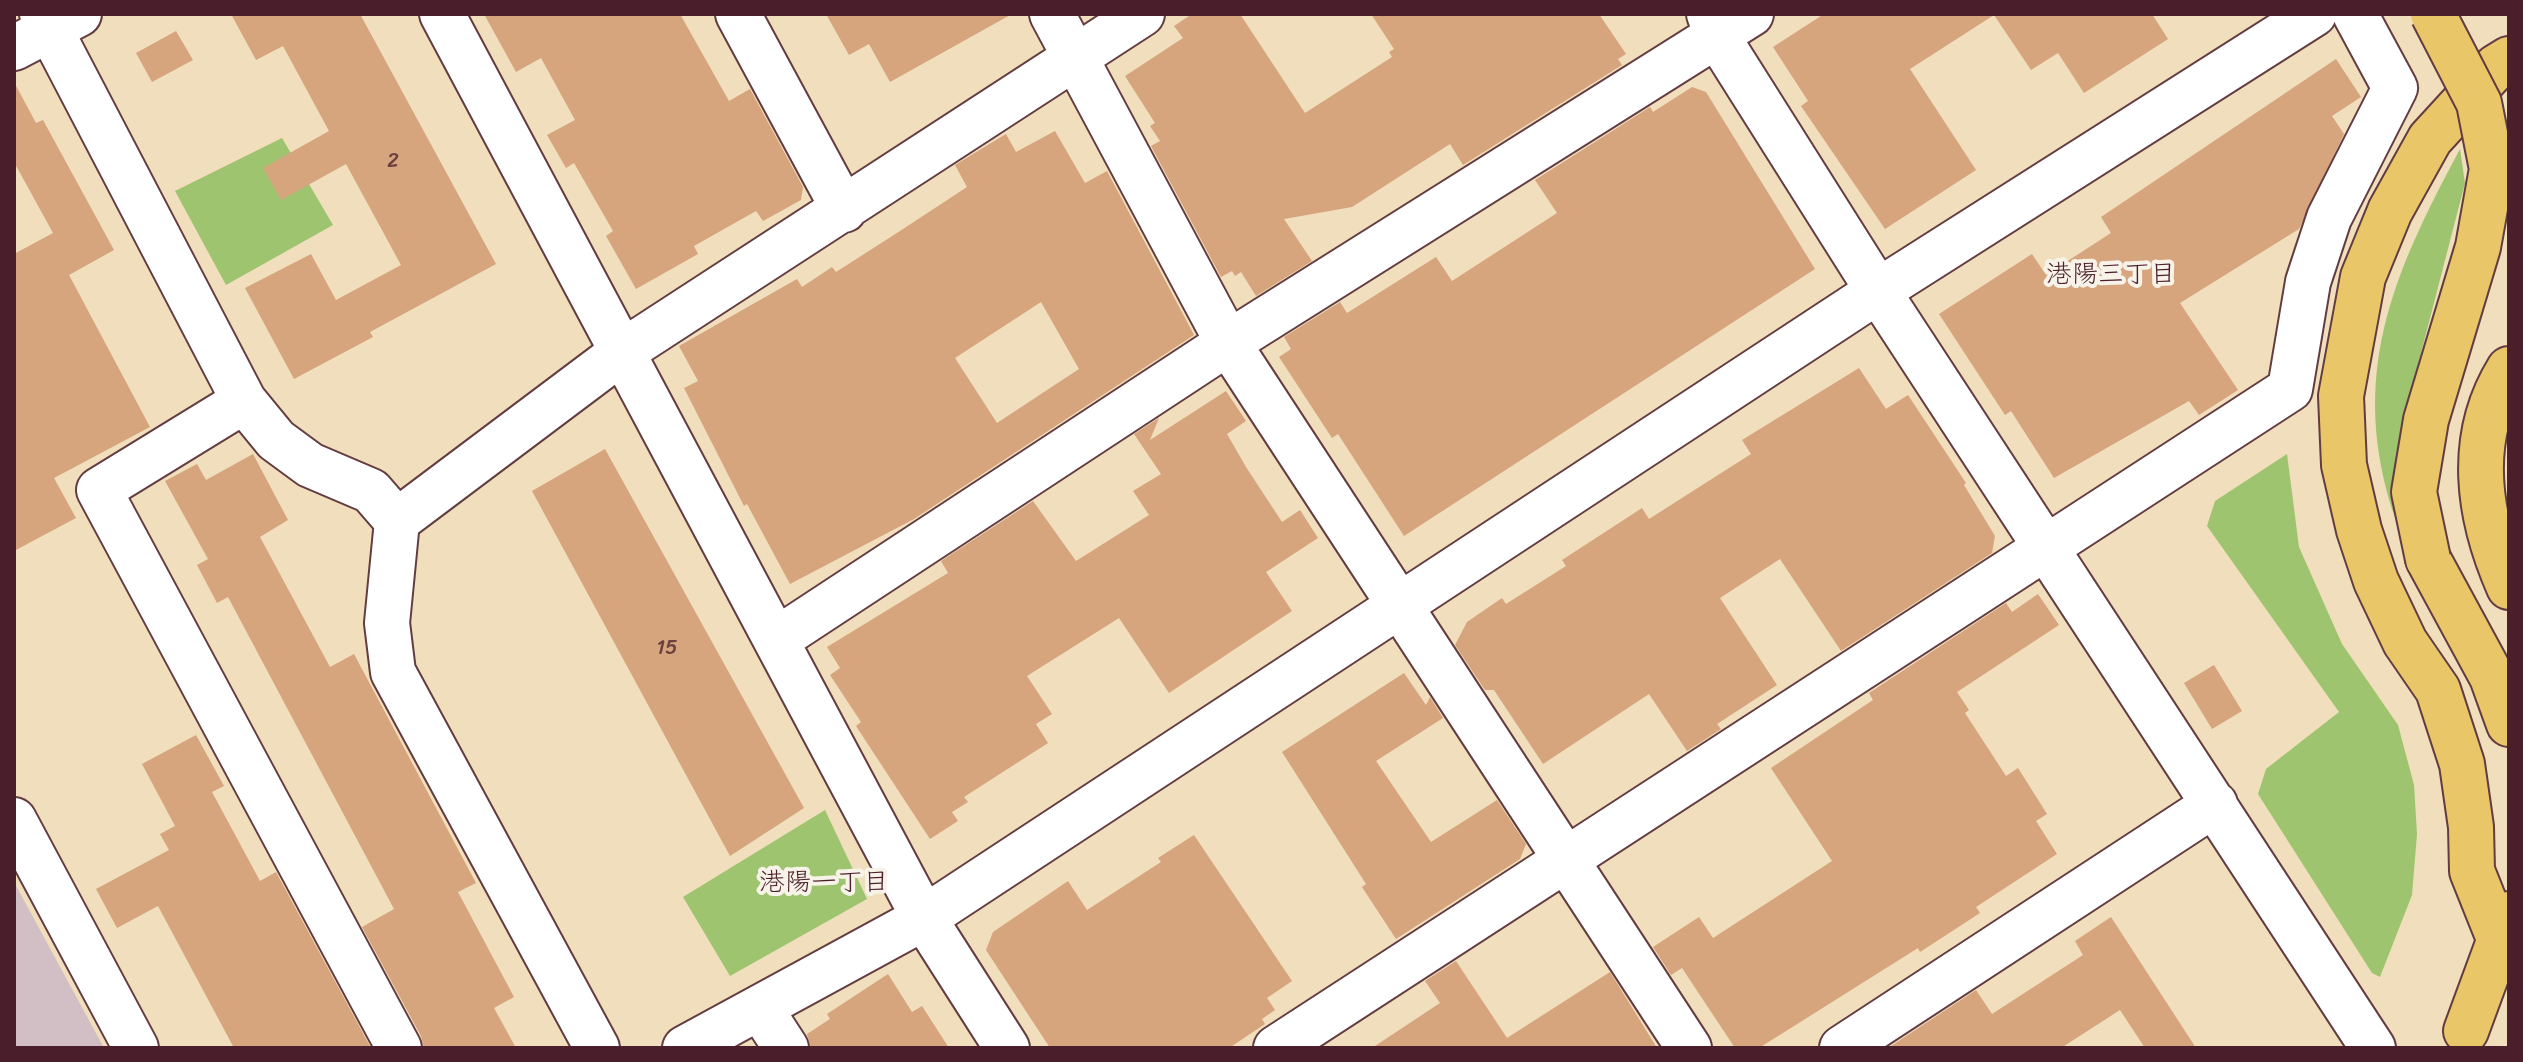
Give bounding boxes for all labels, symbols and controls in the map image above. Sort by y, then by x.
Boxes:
house number: 2 [387,150,399,174]
district label: 港陽三丁目 [2046,259,2176,291]
house number: 15 [657,637,677,661]
district label: 港陽一丁目 [759,867,889,899]

